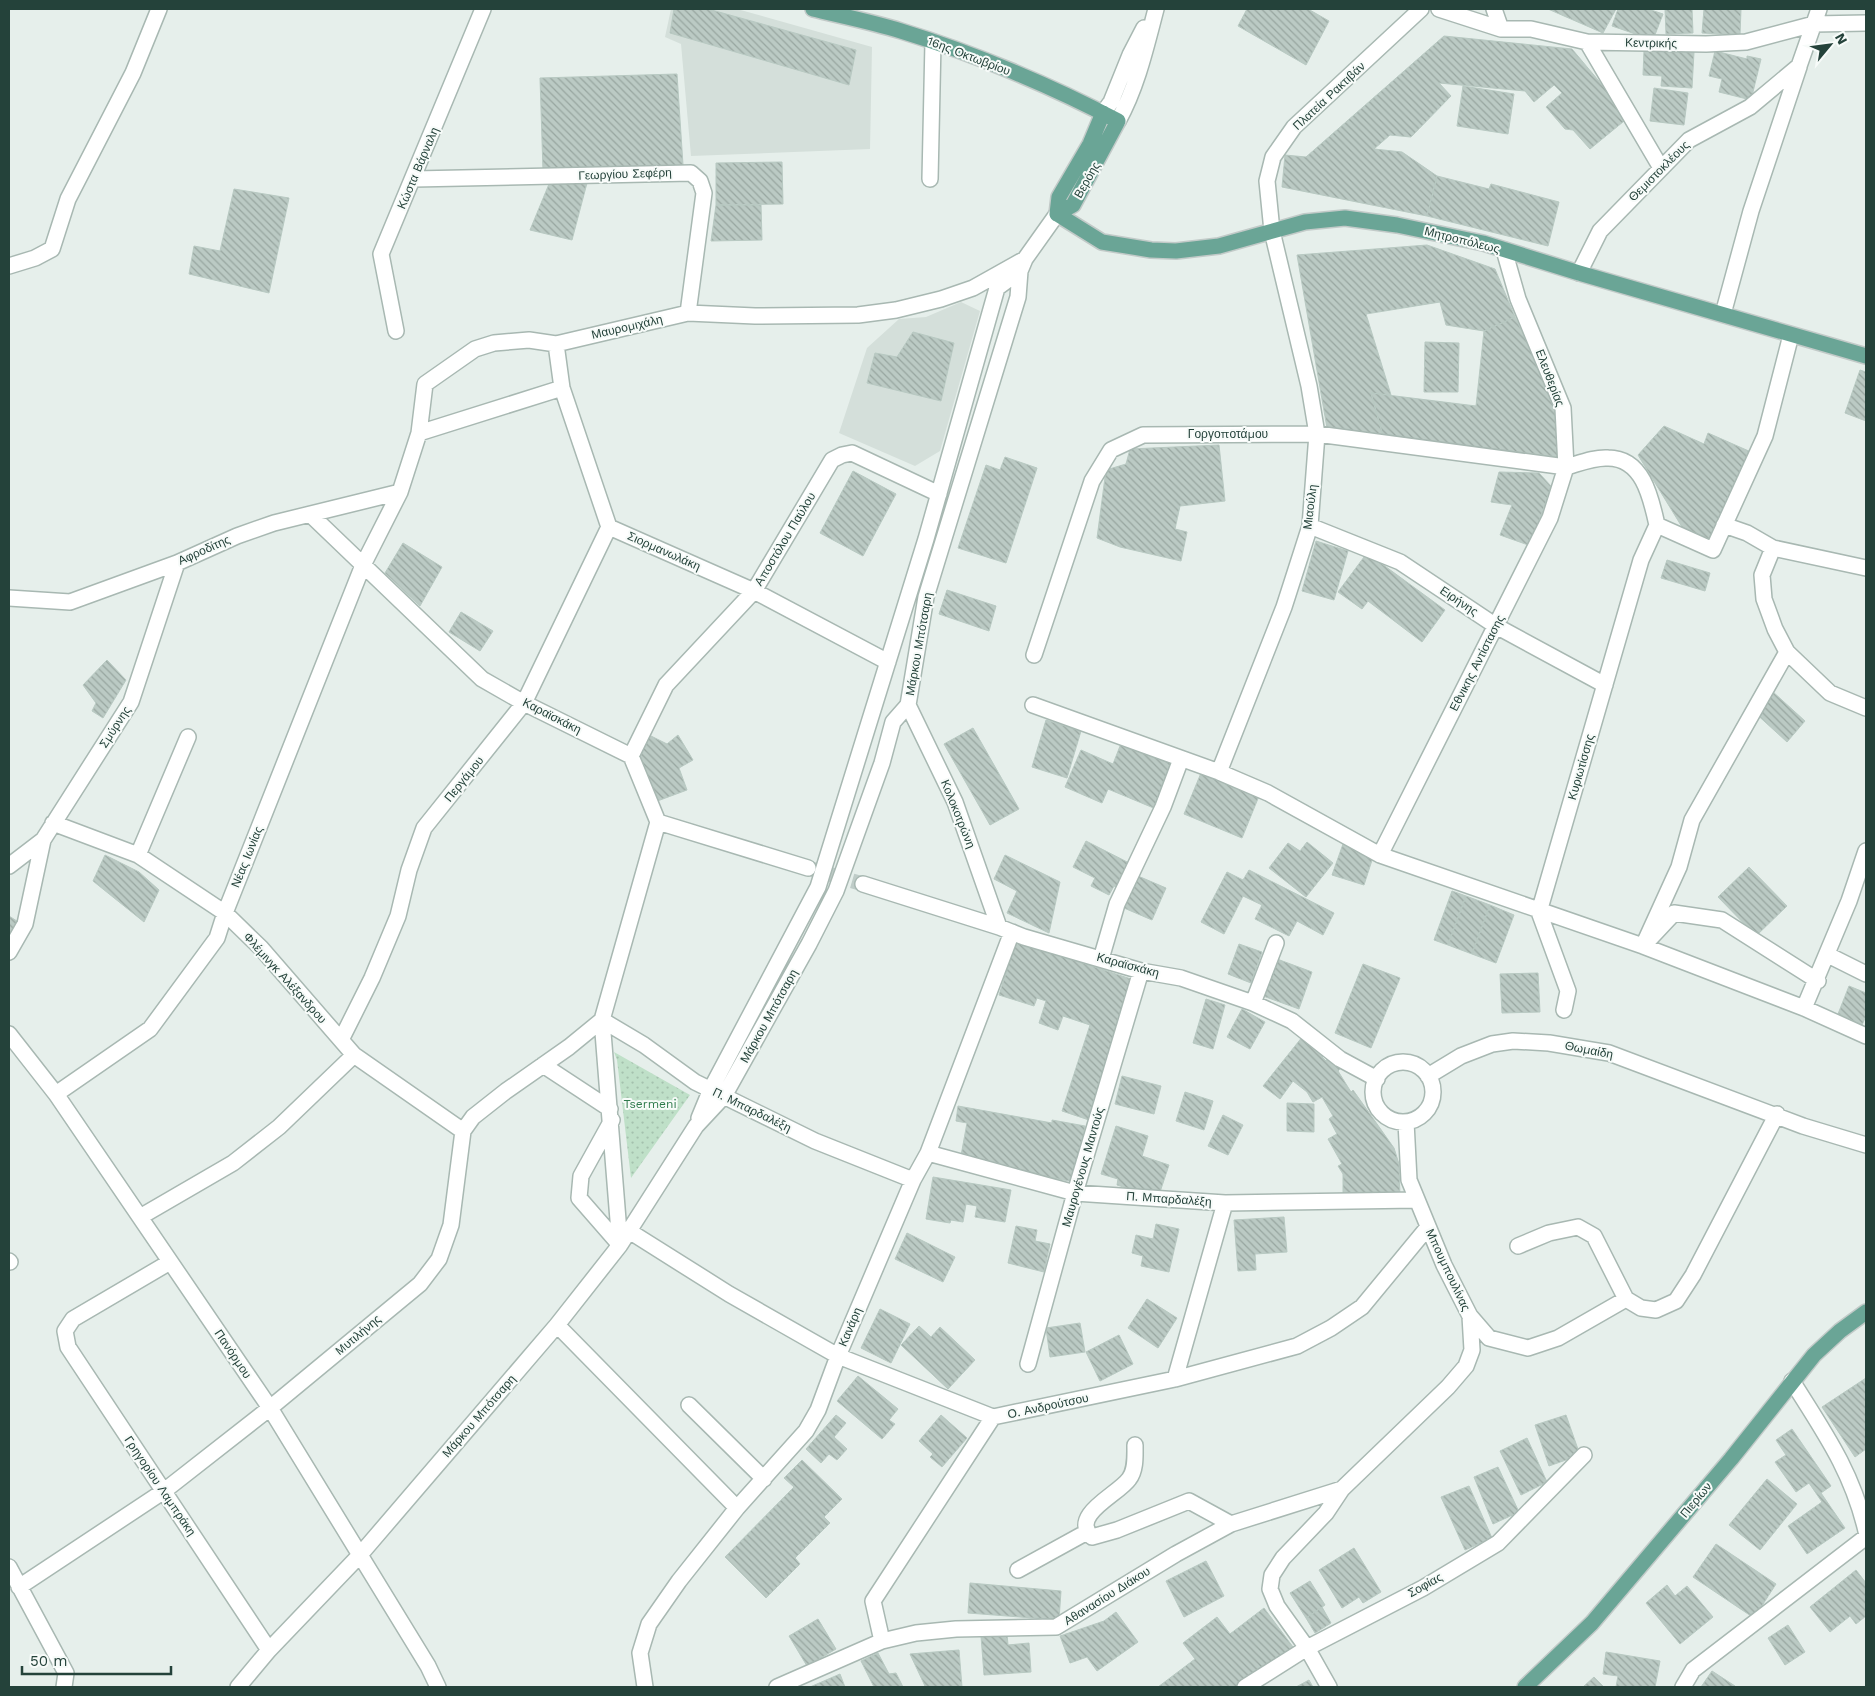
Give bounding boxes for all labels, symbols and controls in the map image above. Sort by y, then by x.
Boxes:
north arrow [1805,20,1855,70]
text: N [1832,30,1851,47]
street label: 16ης Οκτωβρίου [926,34,1012,78]
street label: Κεντρικής [1625,36,1677,50]
street label: Πλατεία Ρακτιβάν [1290,59,1368,133]
street label: Κώστα Βάρναλη [394,125,442,211]
street label: Θεμιστοκλέους [1626,138,1692,204]
street label: Βερόης [1071,159,1103,201]
street label: Γεωργίου Σεφέρη [578,165,672,183]
street label: Μητροπόλεως [1423,224,1501,256]
street label: Μαυρομιχάλη [590,312,664,342]
street label: Ελευθερίας [1533,347,1567,409]
street label: Γοργοποτάμου [1188,427,1268,441]
street label: Μιαούλη [1300,484,1320,530]
street label: Αποστόλου Παύλου [752,490,818,588]
street label: Σιορμανωλάκη [625,529,703,573]
street label: Αφροδίτης [176,532,233,568]
street label: Ειρήνης [1437,583,1481,619]
street label: Μάρκου Μπότσαρη [903,591,935,697]
street label: Εθνικης Αντίστασης [1447,612,1507,713]
street label: Καραϊσκάκη [520,695,584,737]
street label: Σμύρνης [96,703,134,750]
street label: Κυριωτίσσης [1565,732,1597,802]
street label: Περγάμου [441,753,487,805]
street label: Κολοκοτρώνη [938,778,978,850]
street label: Νέας Ιωνίας [228,824,266,890]
street label: Φλέμινγκ Αλέξανδρου [241,930,329,1026]
street label: Καραϊσκάκη [1095,950,1161,980]
street label: Μάρκου Μπότσαρη [737,967,801,1065]
street label: Θωμαίδη [1564,1038,1614,1062]
street label: Π. Μπαρδαλέξη [710,1085,794,1135]
park label: Tsermeni [623,1097,677,1111]
street label: Μαυρογένους Μαντούς [1059,1105,1107,1229]
street label: Π. Μπαρδαλέξη [1126,1189,1212,1209]
street label: Μπουμπουλίνας [1423,1227,1473,1313]
street label: Κανάρη [836,1305,864,1349]
street label: Mυτιλήνης [332,1312,384,1358]
street label: Πανόρμου [212,1327,254,1381]
street label: Μάρκου Μπότσαρη [439,1372,519,1460]
street label: Ο. Ανδρούτσου [1006,1391,1090,1421]
street label: Γρηγορίου Λαμπράκη [121,1433,199,1539]
street label: Πιερίων [1677,1480,1715,1520]
street label: Αθανασίου Διάκου [1061,1564,1153,1628]
street label: Σοφίας [1405,1570,1445,1600]
scale bar [22,1644,171,1676]
text: 50 m [30,1652,67,1670]

